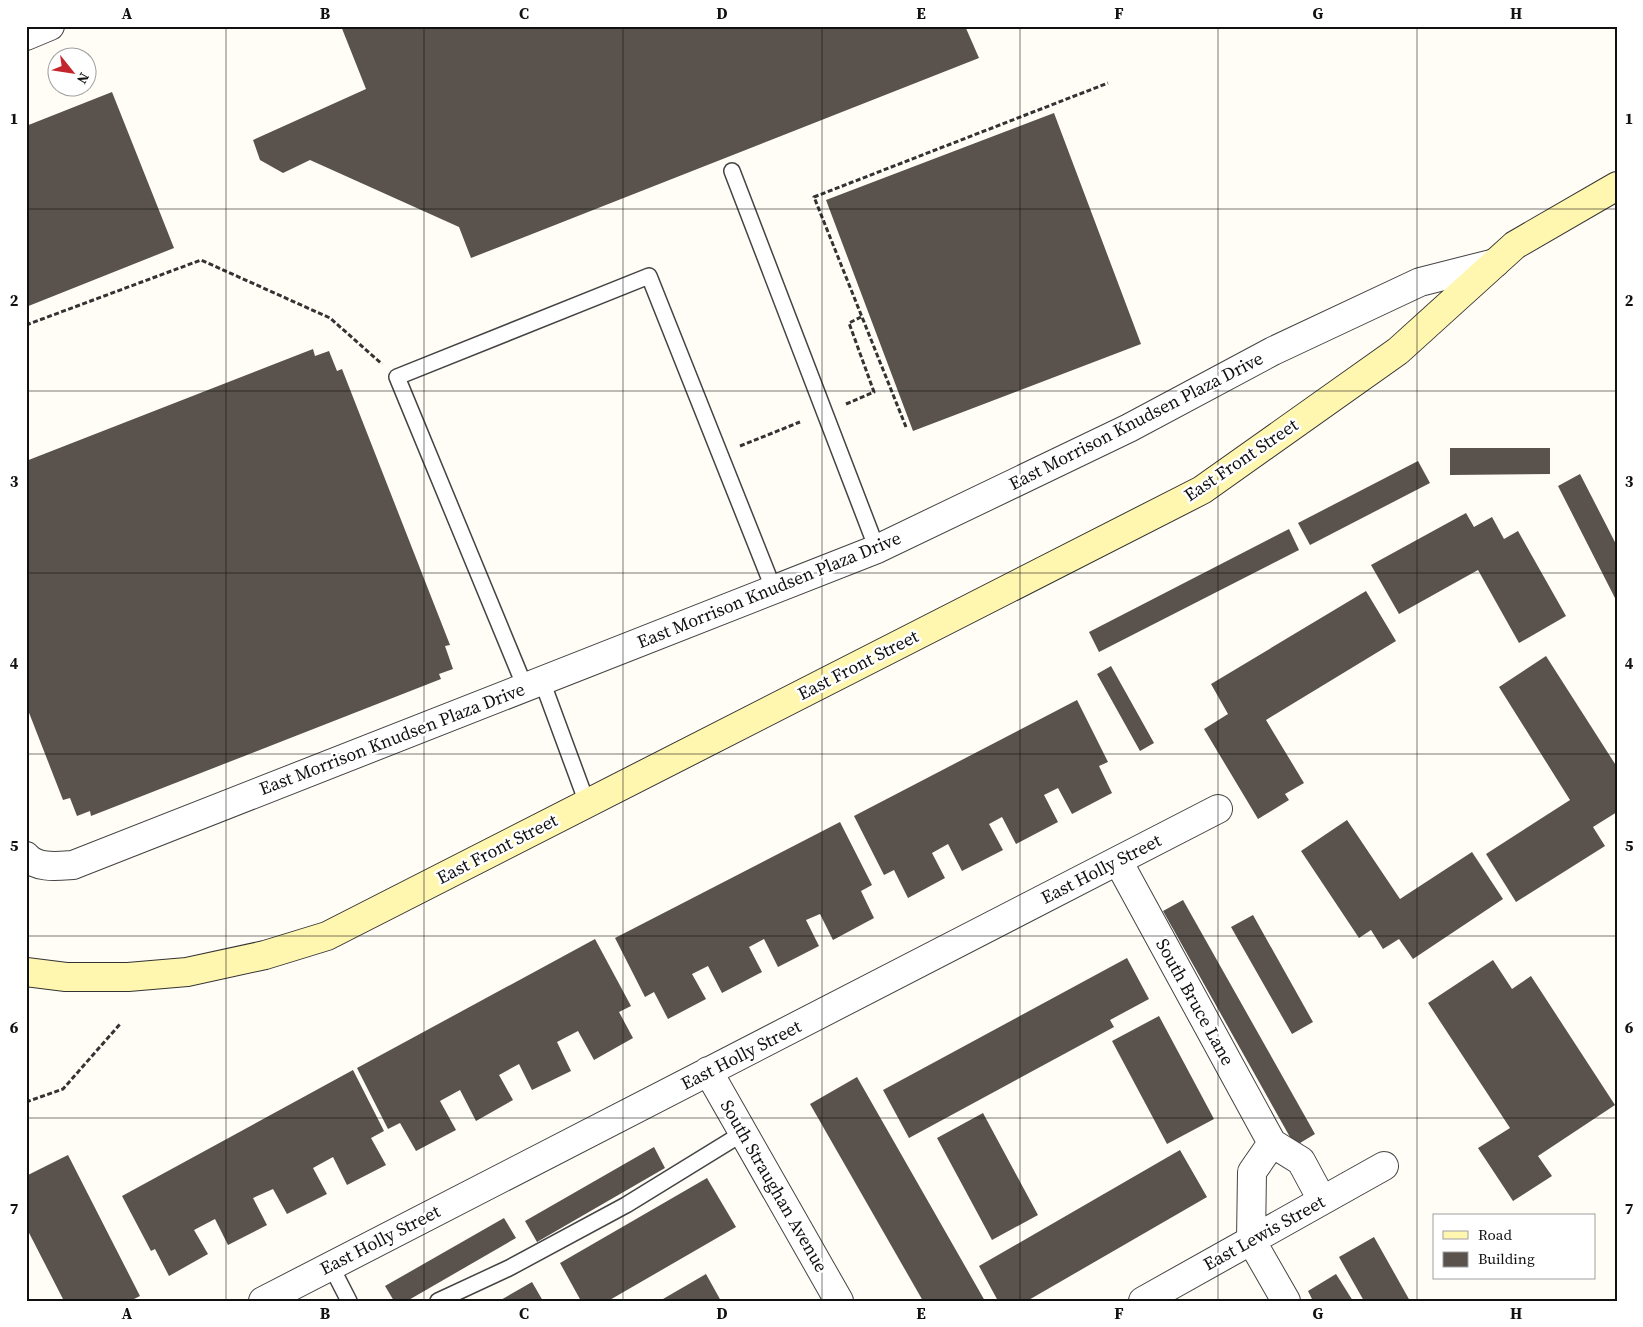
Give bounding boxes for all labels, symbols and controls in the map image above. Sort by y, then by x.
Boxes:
text: A [122,2,133,24]
text: B [320,2,331,24]
text: C [519,2,529,24]
text: D [716,2,728,24]
text: E [916,2,926,24]
text: F [1114,2,1124,24]
text: G [1313,2,1324,24]
text: H [1510,2,1522,24]
north arrow [48,48,98,98]
text: N [72,69,94,88]
text: 1 [10,107,18,129]
text: 1 [1625,107,1633,129]
text: 2 [10,289,19,311]
text: 2 [1625,289,1634,311]
street label: East Morrison Knudsen Plaza Drive [1004,345,1267,496]
street label: East Front Street [1179,412,1303,507]
text: 3 [10,470,19,492]
text: 3 [1625,470,1634,492]
street label: East Morrison Knudsen Plaza Drive [633,525,904,654]
street label: East Front Street [793,623,923,706]
text: 4 [10,652,19,674]
text: 4 [1625,652,1634,674]
street label: East Morrison Knudsen Plaza Drive [256,676,528,801]
street label: East Front Street [432,807,562,890]
street label: East Holly Street [1036,827,1165,910]
text: 5 [10,834,19,856]
text: 5 [1625,834,1634,856]
street label: South Bruce Lane [1150,934,1241,1070]
street label: East Holly Street [676,1013,805,1096]
text: 6 [10,1016,19,1038]
text: 6 [1625,1016,1634,1038]
street label: South Straughan Avenue [715,1095,834,1277]
street label: East Lewis Street [1199,1189,1329,1276]
text: 7 [10,1197,19,1219]
text: 7 [1625,1197,1634,1219]
street label: East Holly Street [315,1198,444,1281]
legend [1433,1214,1596,1280]
text: Road [1478,1224,1512,1245]
text: Building [1478,1248,1535,1269]
text: A [122,1302,133,1324]
text: B [320,1302,331,1324]
text: C [519,1302,529,1324]
text: D [716,1302,728,1324]
text: E [916,1302,926,1324]
text: F [1114,1302,1124,1324]
text: G [1313,1302,1324,1324]
text: H [1510,1302,1522,1324]

